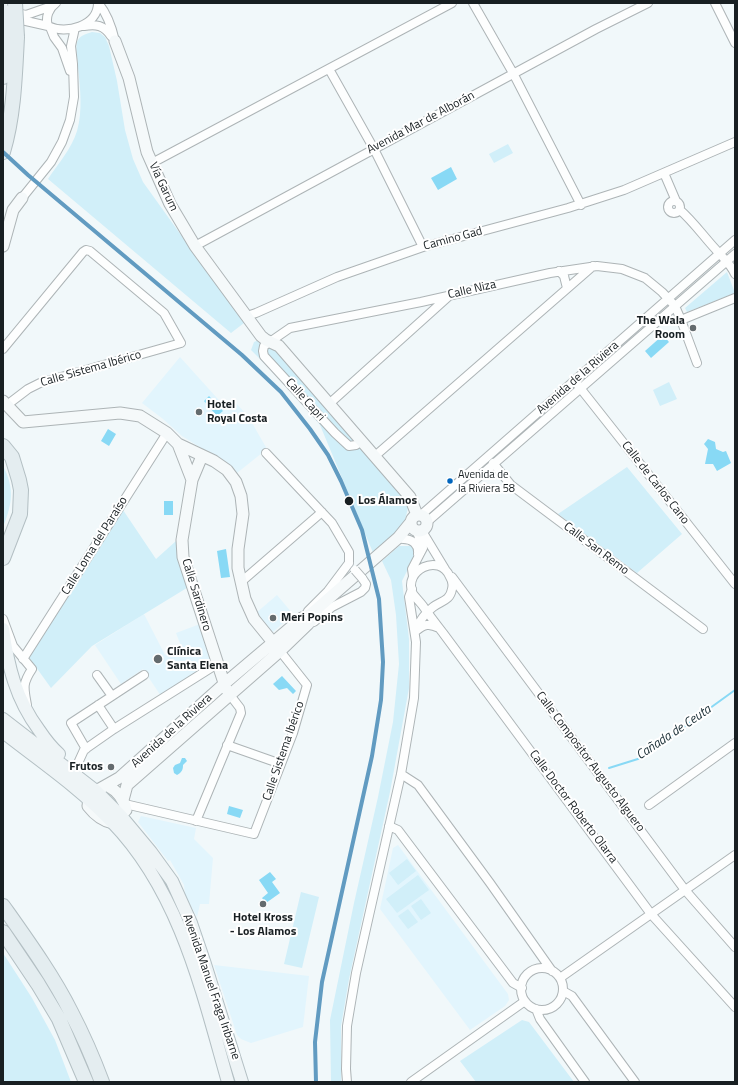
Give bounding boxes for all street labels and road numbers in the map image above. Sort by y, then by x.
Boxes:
street label: Avenida Mar de Alborán [365,89,477,157]
street label: Vía Garum [145,160,181,214]
street label: Camino Gad [422,224,484,254]
street label: Calle Niza [447,277,497,303]
street label: Avenida de la Riviera [534,339,622,417]
street label: Calle Sistema Ibérico [39,348,143,390]
street label: Calle Capri [282,376,328,424]
street label: Calle de Carlos Cano [618,439,692,527]
street label: Calle Loma del Paraíso [59,494,131,598]
street label: Calle San Remo [560,520,632,578]
street label: Calle Sardinero [178,557,214,633]
street label: Calle Compositor Augusto Alguero [533,689,647,835]
street label: Avenida de la Riviera [129,691,215,771]
street label: Calle Sistema Ibérico [260,699,308,803]
street label: Calle Doctor Roberto Olarra [526,748,620,866]
street label: Avenida Manuel Fraga Iribarne [179,912,243,1062]

